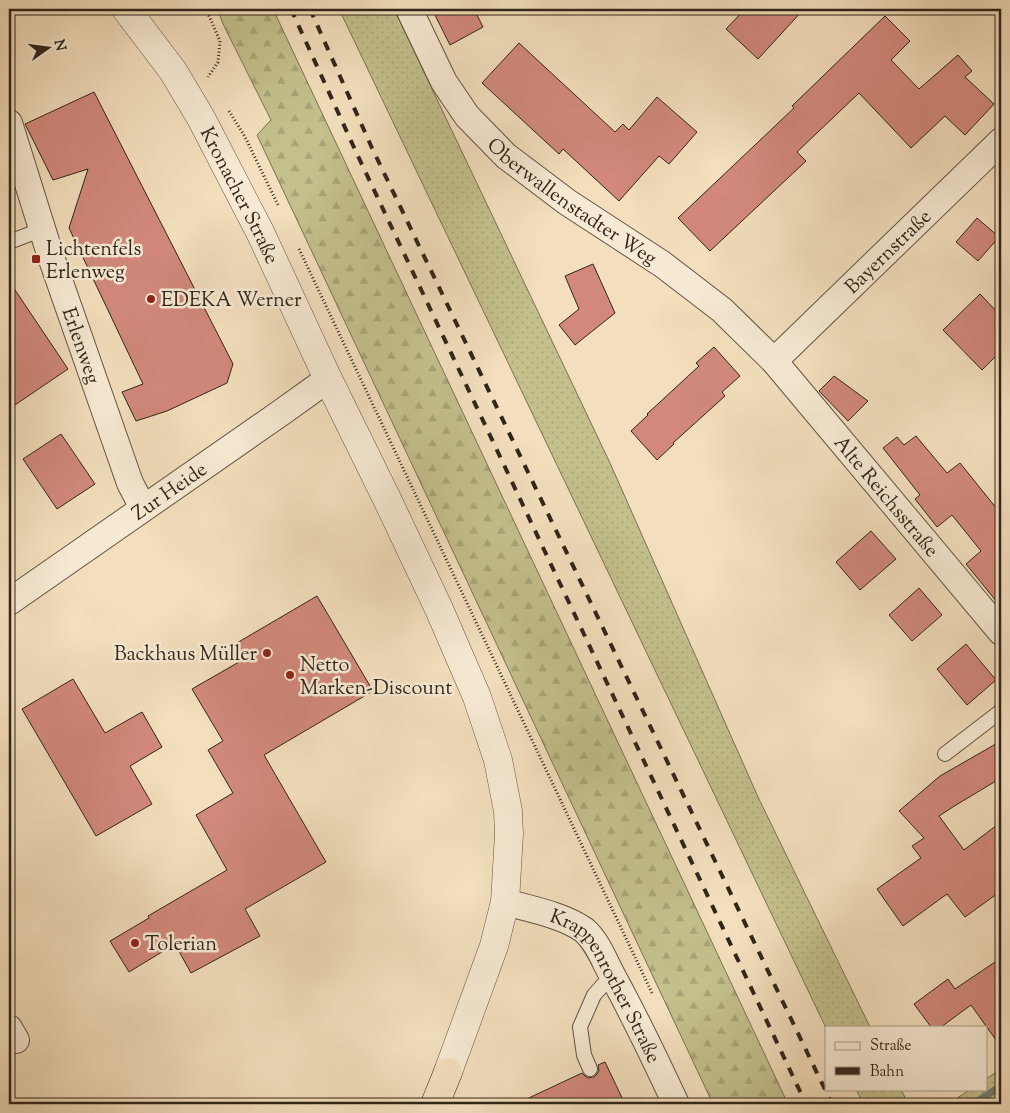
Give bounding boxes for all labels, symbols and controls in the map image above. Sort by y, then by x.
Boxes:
north arrow [22,22,72,72]
text: N [48,37,70,53]
street label: Kronacher Straße [191,123,285,269]
street label: Oberwallenstadter Weg [479,132,662,274]
street label: Bayernstraße [839,204,939,302]
place label: Lichtenfels Erlenweg [46,236,141,288]
marker: Lichtenfels Erlenweg [30,253,42,265]
place label: EDEKA Werner [161,287,302,316]
marker: EDEKA Werner [145,293,157,305]
street label: Erlenweg [53,304,106,388]
street label: Alte Reichsstraße [826,430,944,564]
street label: Zur Heide [127,456,214,529]
place label: Backhaus Müller [114,641,257,670]
marker: Backhaus Müller [261,647,273,659]
place label: Netto Marken-Discount [300,652,452,704]
marker: Netto Marken-Discount [284,669,296,681]
street label: Krappenrother Straße [545,903,667,1069]
place label: Tolerian [145,931,217,960]
marker: Tolerian [129,937,141,949]
legend [825,1026,988,1090]
text: Straße [870,1036,912,1057]
text: Bahn [870,1062,904,1083]

